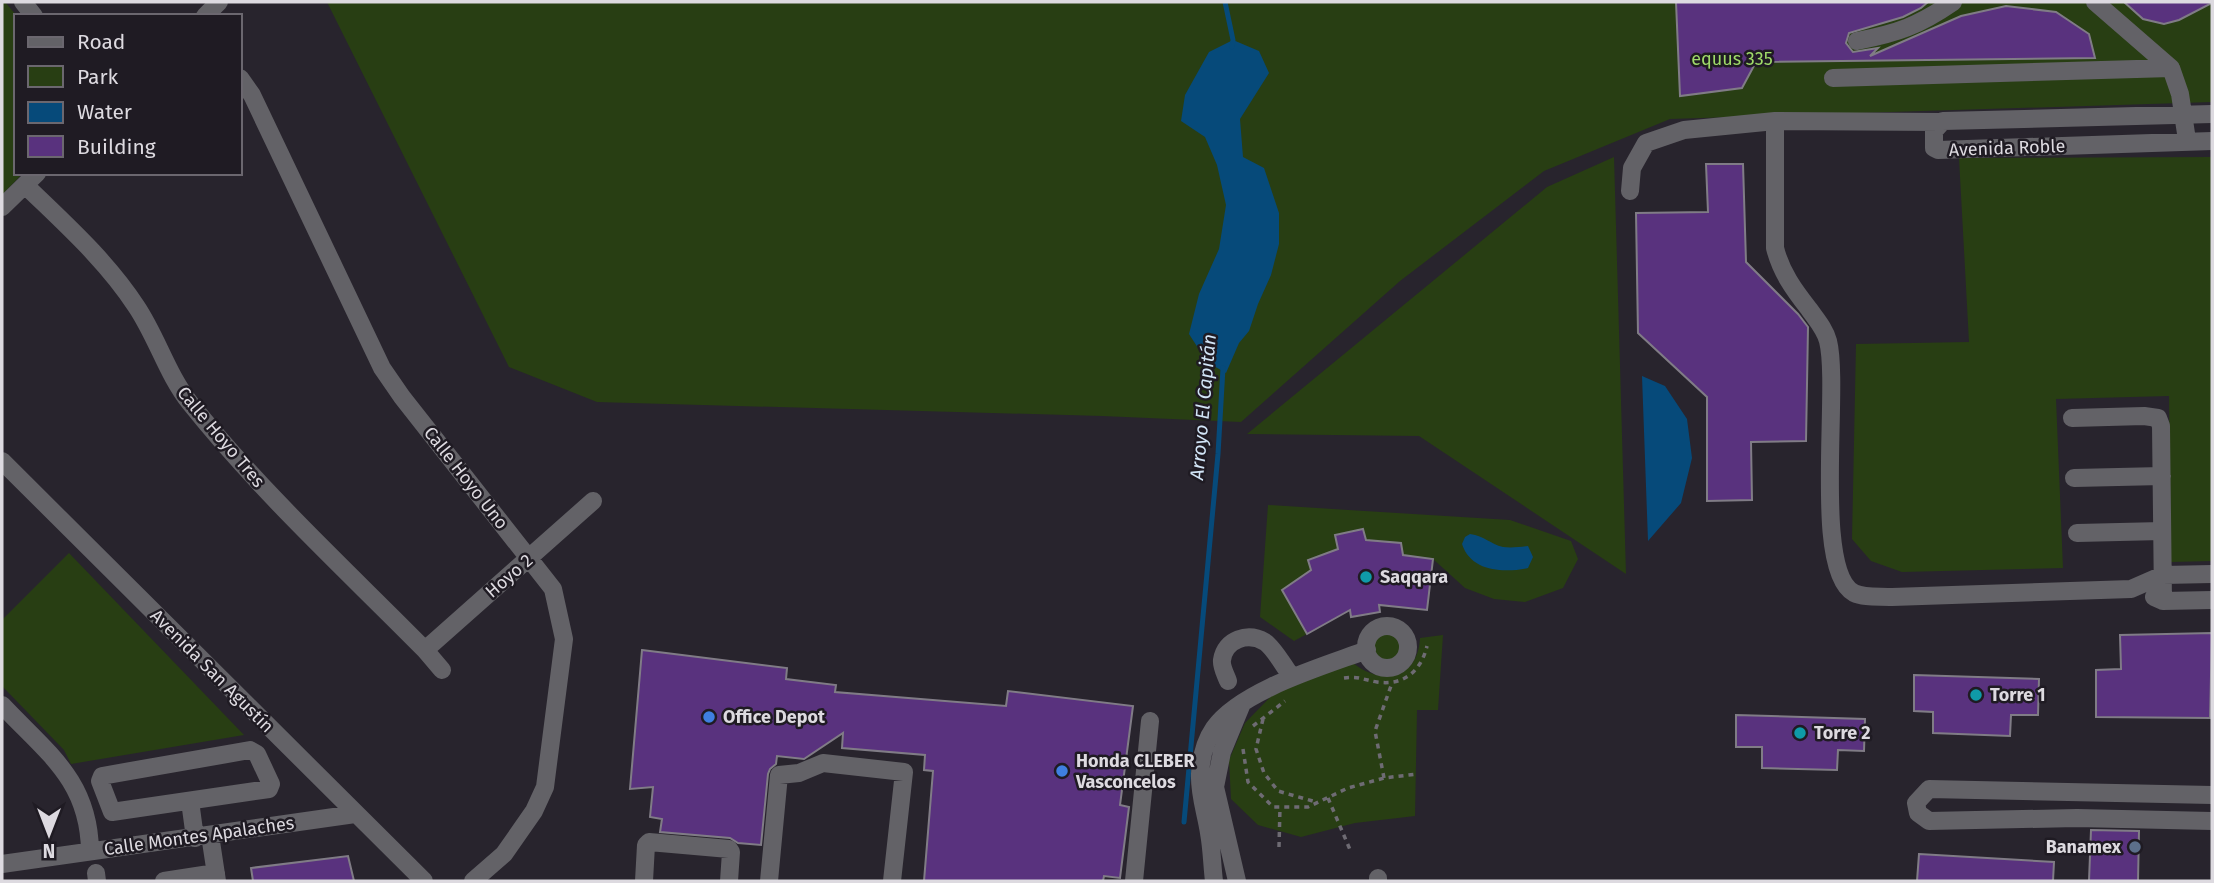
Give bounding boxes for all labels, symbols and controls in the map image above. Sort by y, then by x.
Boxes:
legend [14,14,242,175]
text: Road [77,29,125,55]
park label: equus 335 [1691,48,1773,70]
text: Park [77,64,119,90]
text: Water [77,99,132,125]
text: Building [77,134,156,160]
street label: Avenida Roble [1948,135,2066,161]
water label: Arroyo El Capitán [1185,333,1221,482]
street label: Calle Hoyo Tres [172,382,270,492]
street label: Calle Hoyo Uno [419,422,513,534]
street label: Hoyo 2 [481,549,537,603]
place label: Saqqara [1380,566,1448,588]
marker: Saqqara [1358,569,1374,585]
street label: Avenida San Agustín [146,605,278,737]
place label: Torre 1 [1990,684,2046,706]
marker: Torre 1 [1968,687,1984,703]
place label: Office Depot [723,706,826,728]
marker: Office Depot [701,709,717,725]
place label: Torre 2 [1814,722,1871,744]
marker: Torre 2 [1792,725,1808,741]
place label: Honda CLEBER Vasconcelos [1075,750,1195,793]
marker: Honda CLEBER Vasconcelos [1054,763,1070,779]
north arrow [14,799,84,869]
street label: Calle Montes Apalaches [103,812,295,860]
place label: Banamex [2046,836,2122,858]
text: N [43,839,55,862]
marker: Banamex [2127,839,2143,855]

